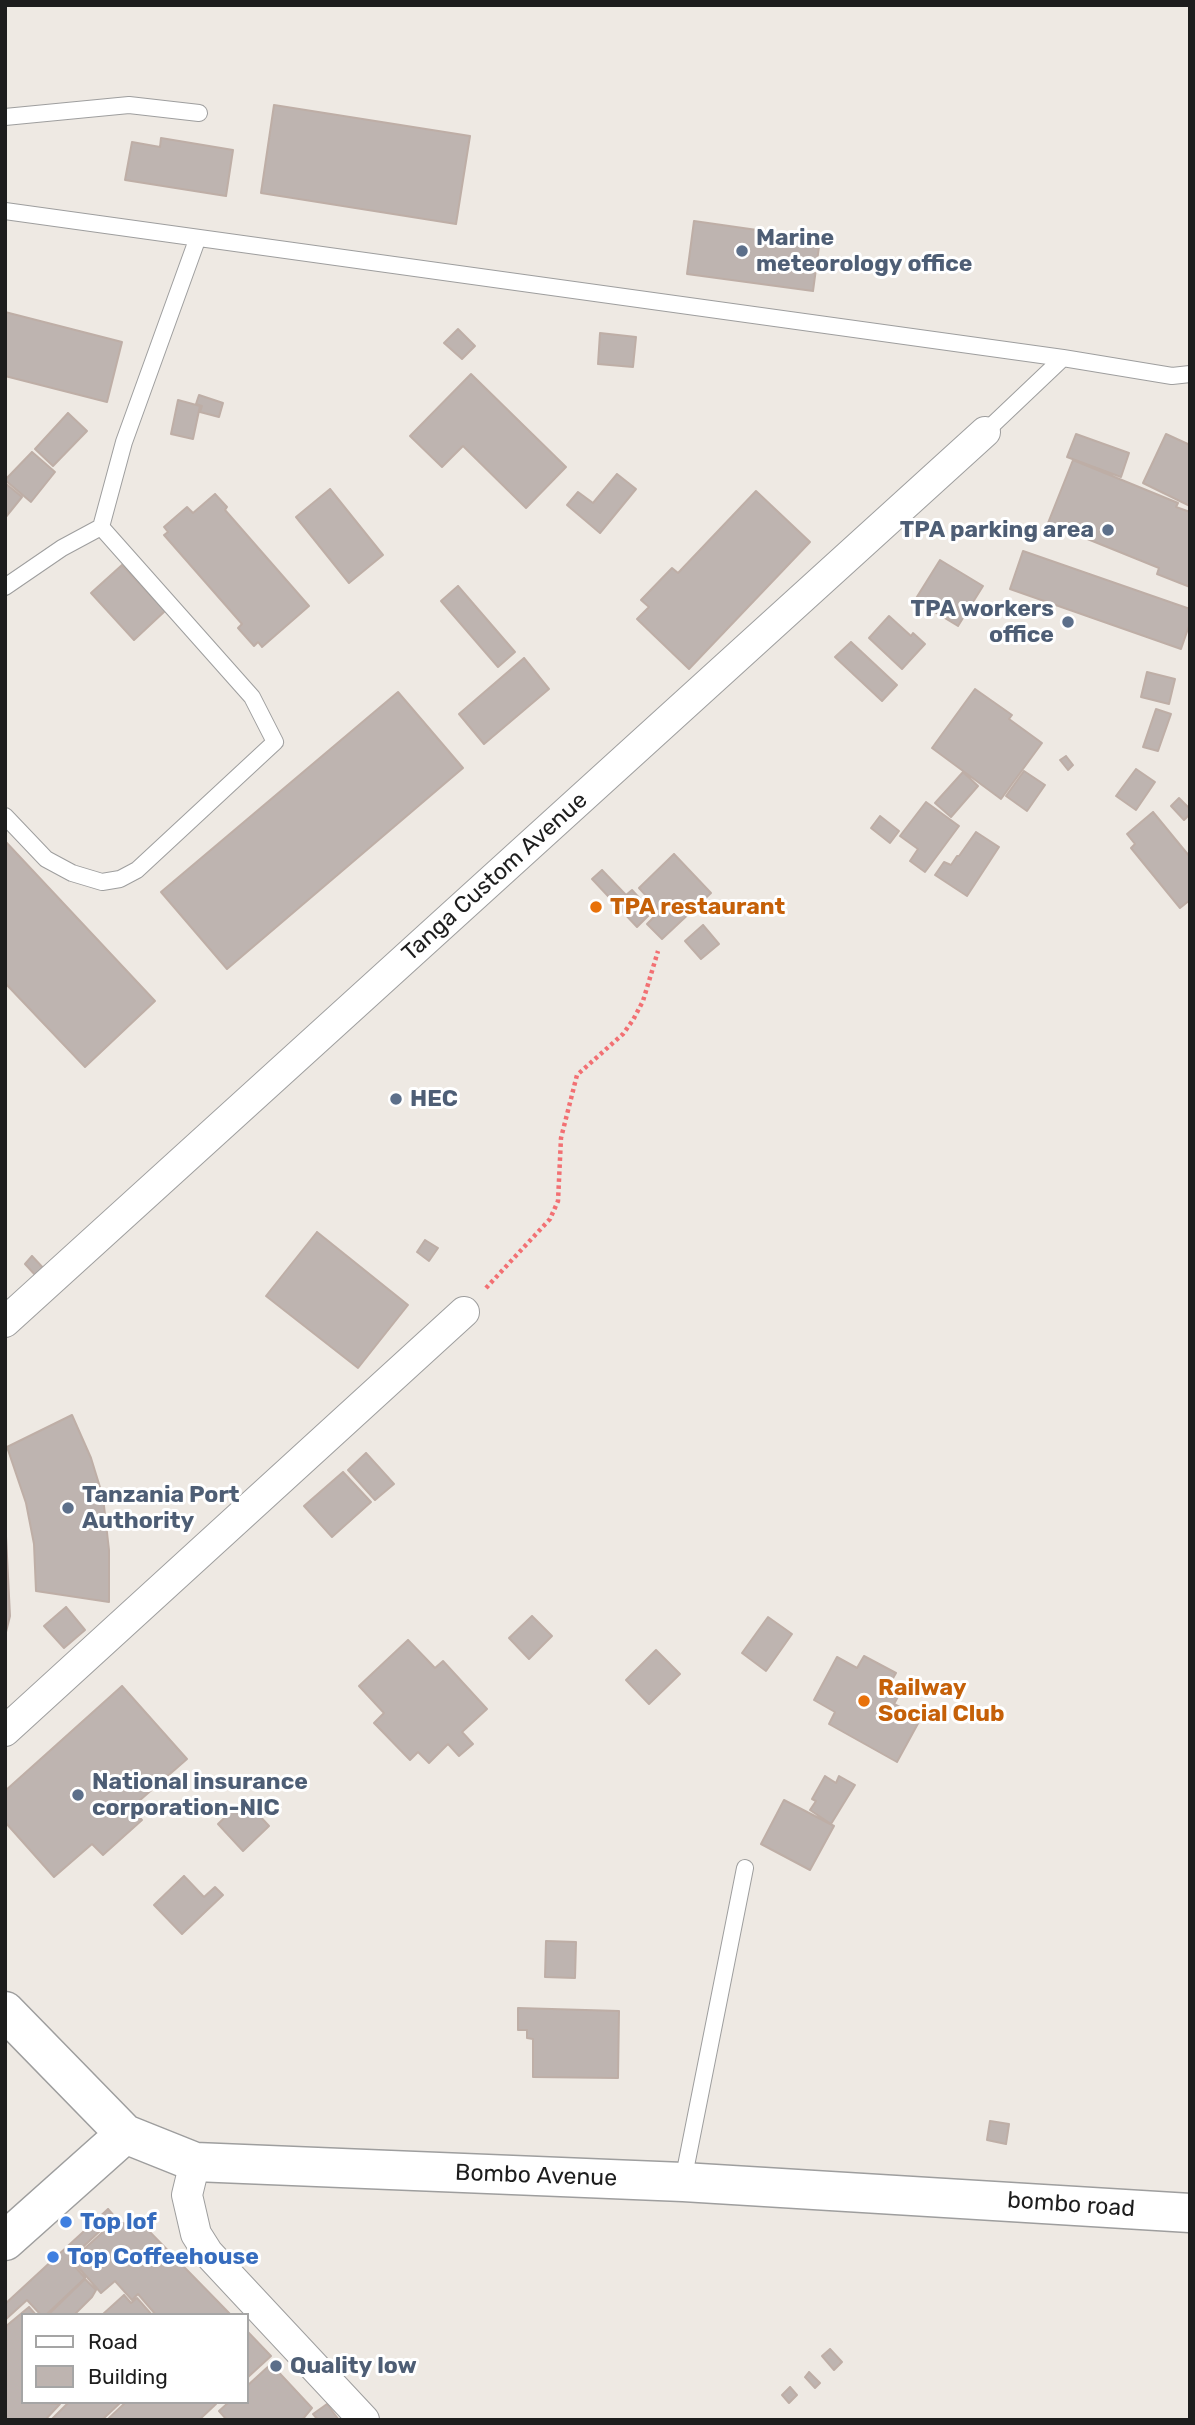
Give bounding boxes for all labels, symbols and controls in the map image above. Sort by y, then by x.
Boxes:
place label: Marine meteorology office [756,224,972,278]
marker: Marine meteorology office [734,243,750,259]
place label: TPA parking area [900,516,1094,544]
marker: TPA parking area [1100,522,1116,538]
place label: TPA workers office [911,595,1054,649]
marker: TPA workers office [1060,614,1076,630]
street label: Tanga Custom Avenue [397,787,593,967]
place label: TPA restaurant [610,893,785,921]
marker: TPA restaurant [588,899,604,915]
place label: HEC [410,1085,458,1113]
marker: HEC [388,1091,404,1107]
place label: Tanzania Port Authority [82,1481,240,1535]
marker: Tanzania Port Authority [60,1500,76,1516]
place label: Railway Social Club [878,1674,1004,1728]
marker: Railway Social Club [856,1693,872,1709]
place label: National insurance corporation-NIC [92,1768,308,1822]
marker: National insurance corporation-NIC [70,1787,86,1803]
street label: Bombo Avenue [455,2159,617,2193]
street label: bombo road [1006,2187,1136,2223]
place label: Top lof [80,2208,157,2236]
marker: Top lof [58,2214,74,2230]
place label: Top Coffeehouse [67,2243,259,2271]
marker: Top Coffeehouse [45,2249,61,2265]
legend [21,2313,248,2404]
text: Road [88,2329,138,2354]
place label: Quality low [290,2352,417,2380]
marker: Quality low [268,2358,284,2374]
text: Building [88,2364,168,2389]

